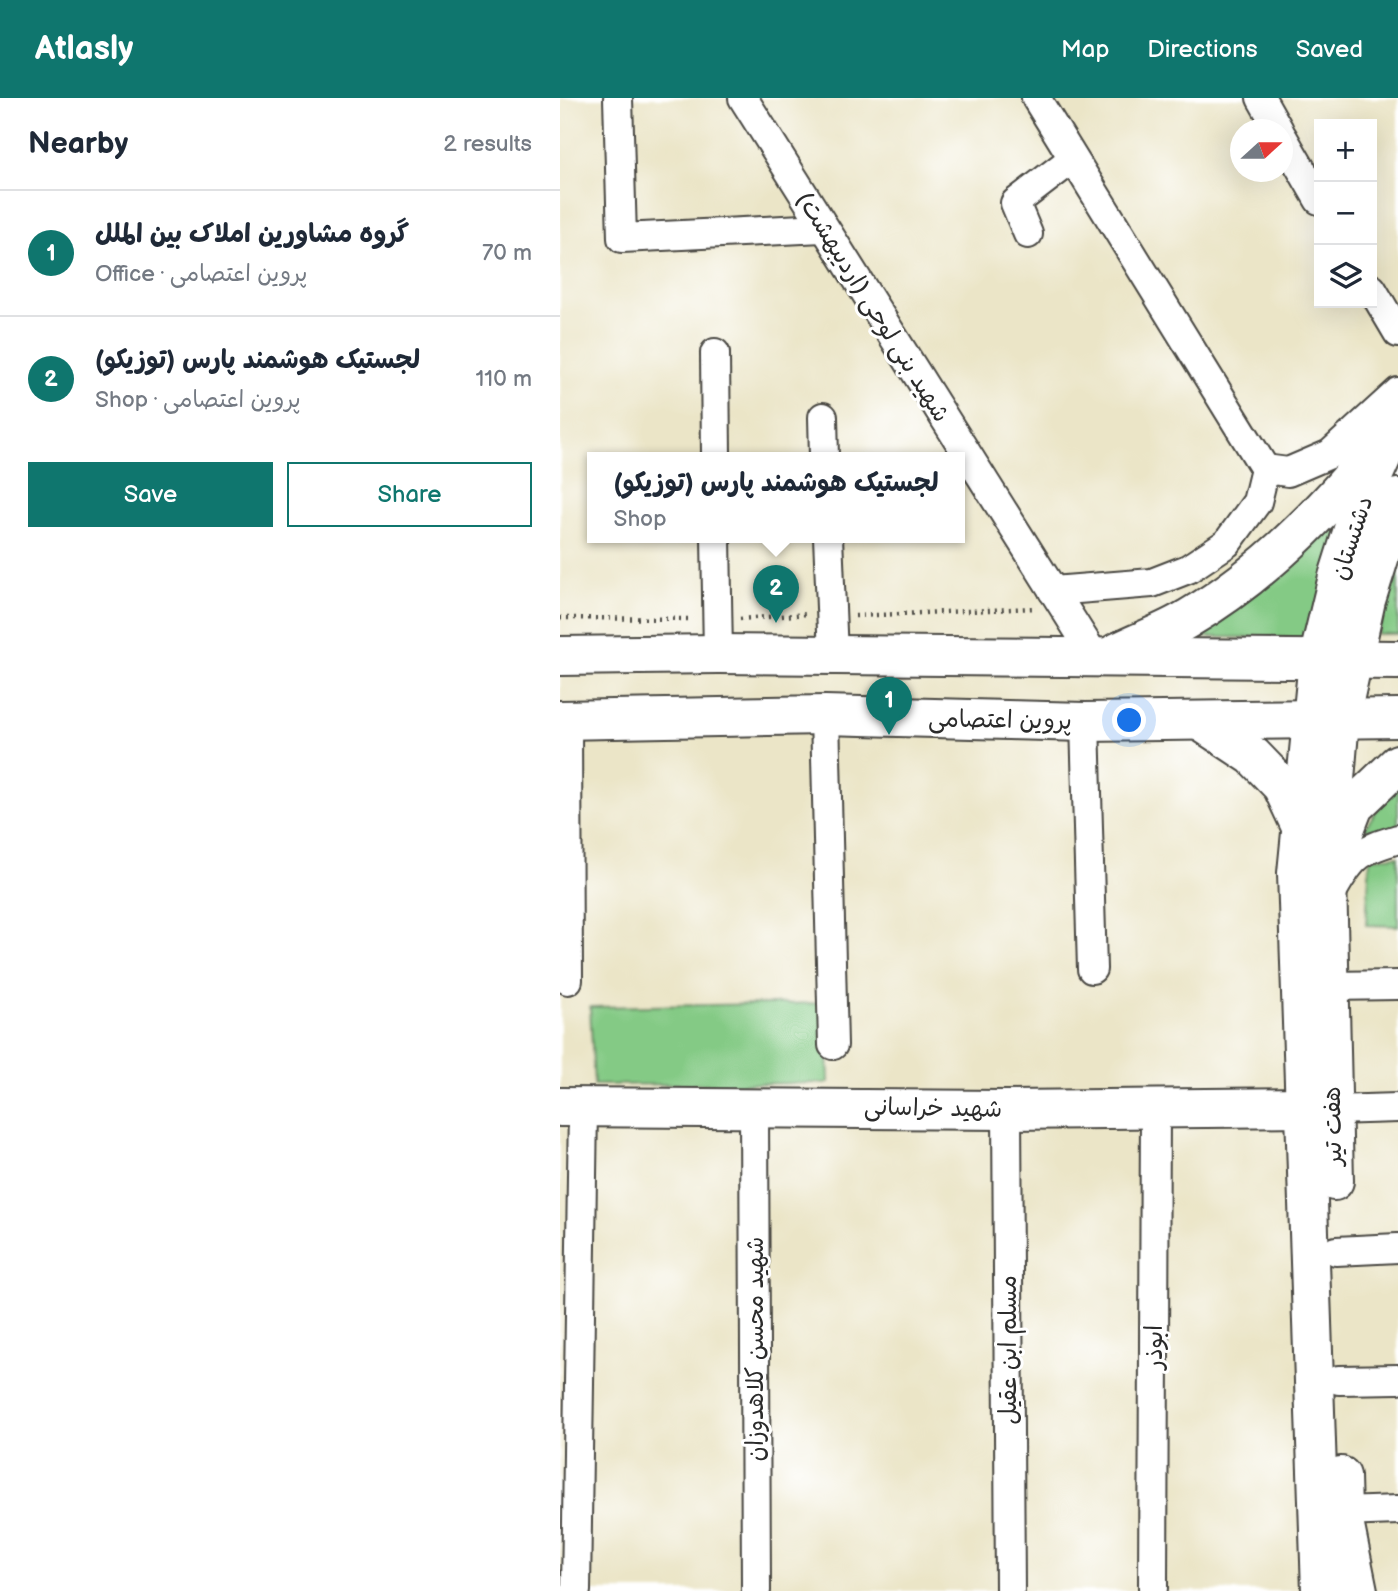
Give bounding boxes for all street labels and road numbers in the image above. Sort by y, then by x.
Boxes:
street label: شهید بنی لوحی (اردیبهشت) [789,187,956,428]
street label: دشتستان [1325,492,1379,584]
street label: پروین اعتصامی [928,704,1072,736]
street label: هفت تیر [1318,1086,1348,1168]
street label: شهید خراسانی [864,1092,1002,1124]
street label: شهید محسن کلاهدوزان [741,1237,770,1461]
street label: مسلم ابن عقیل [994,1275,1026,1425]
street label: ابوذر [1140,1325,1169,1371]

